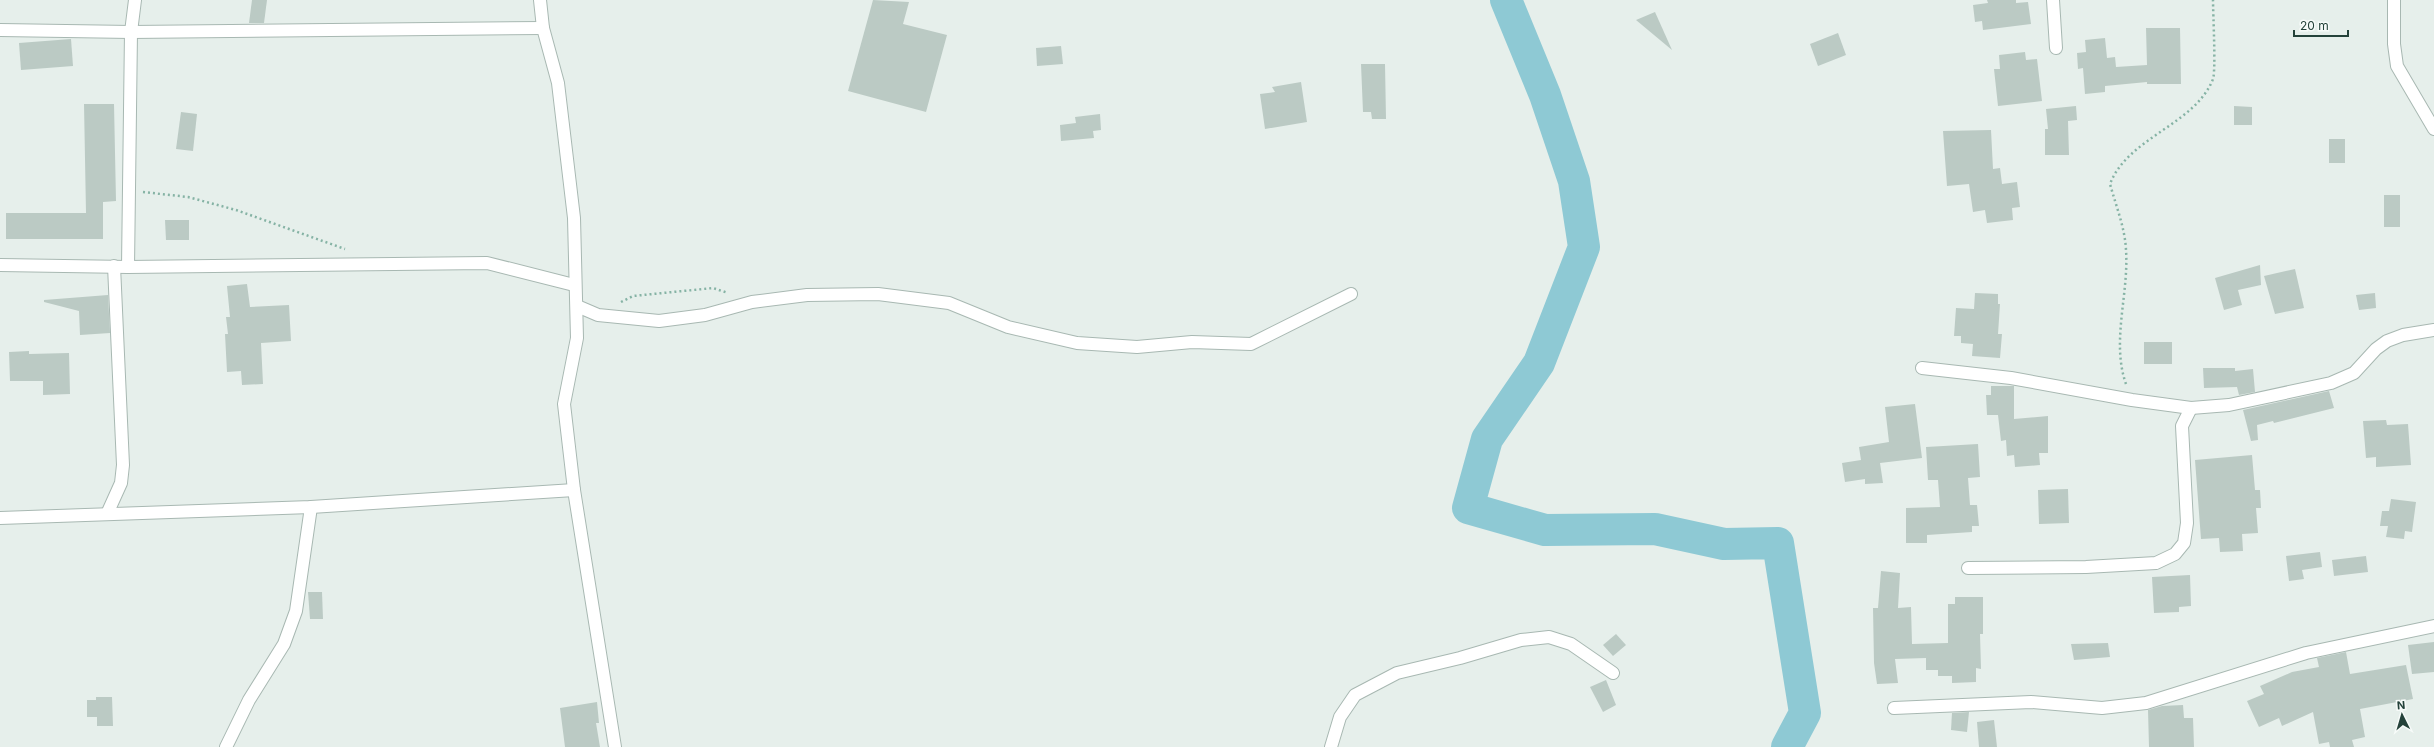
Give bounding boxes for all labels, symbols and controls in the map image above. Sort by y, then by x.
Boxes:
scale bar [2294,12,2348,38]
text: 20 m [2300,18,2329,33]
north arrow [2382,695,2422,735]
text: N [2396,698,2406,712]

